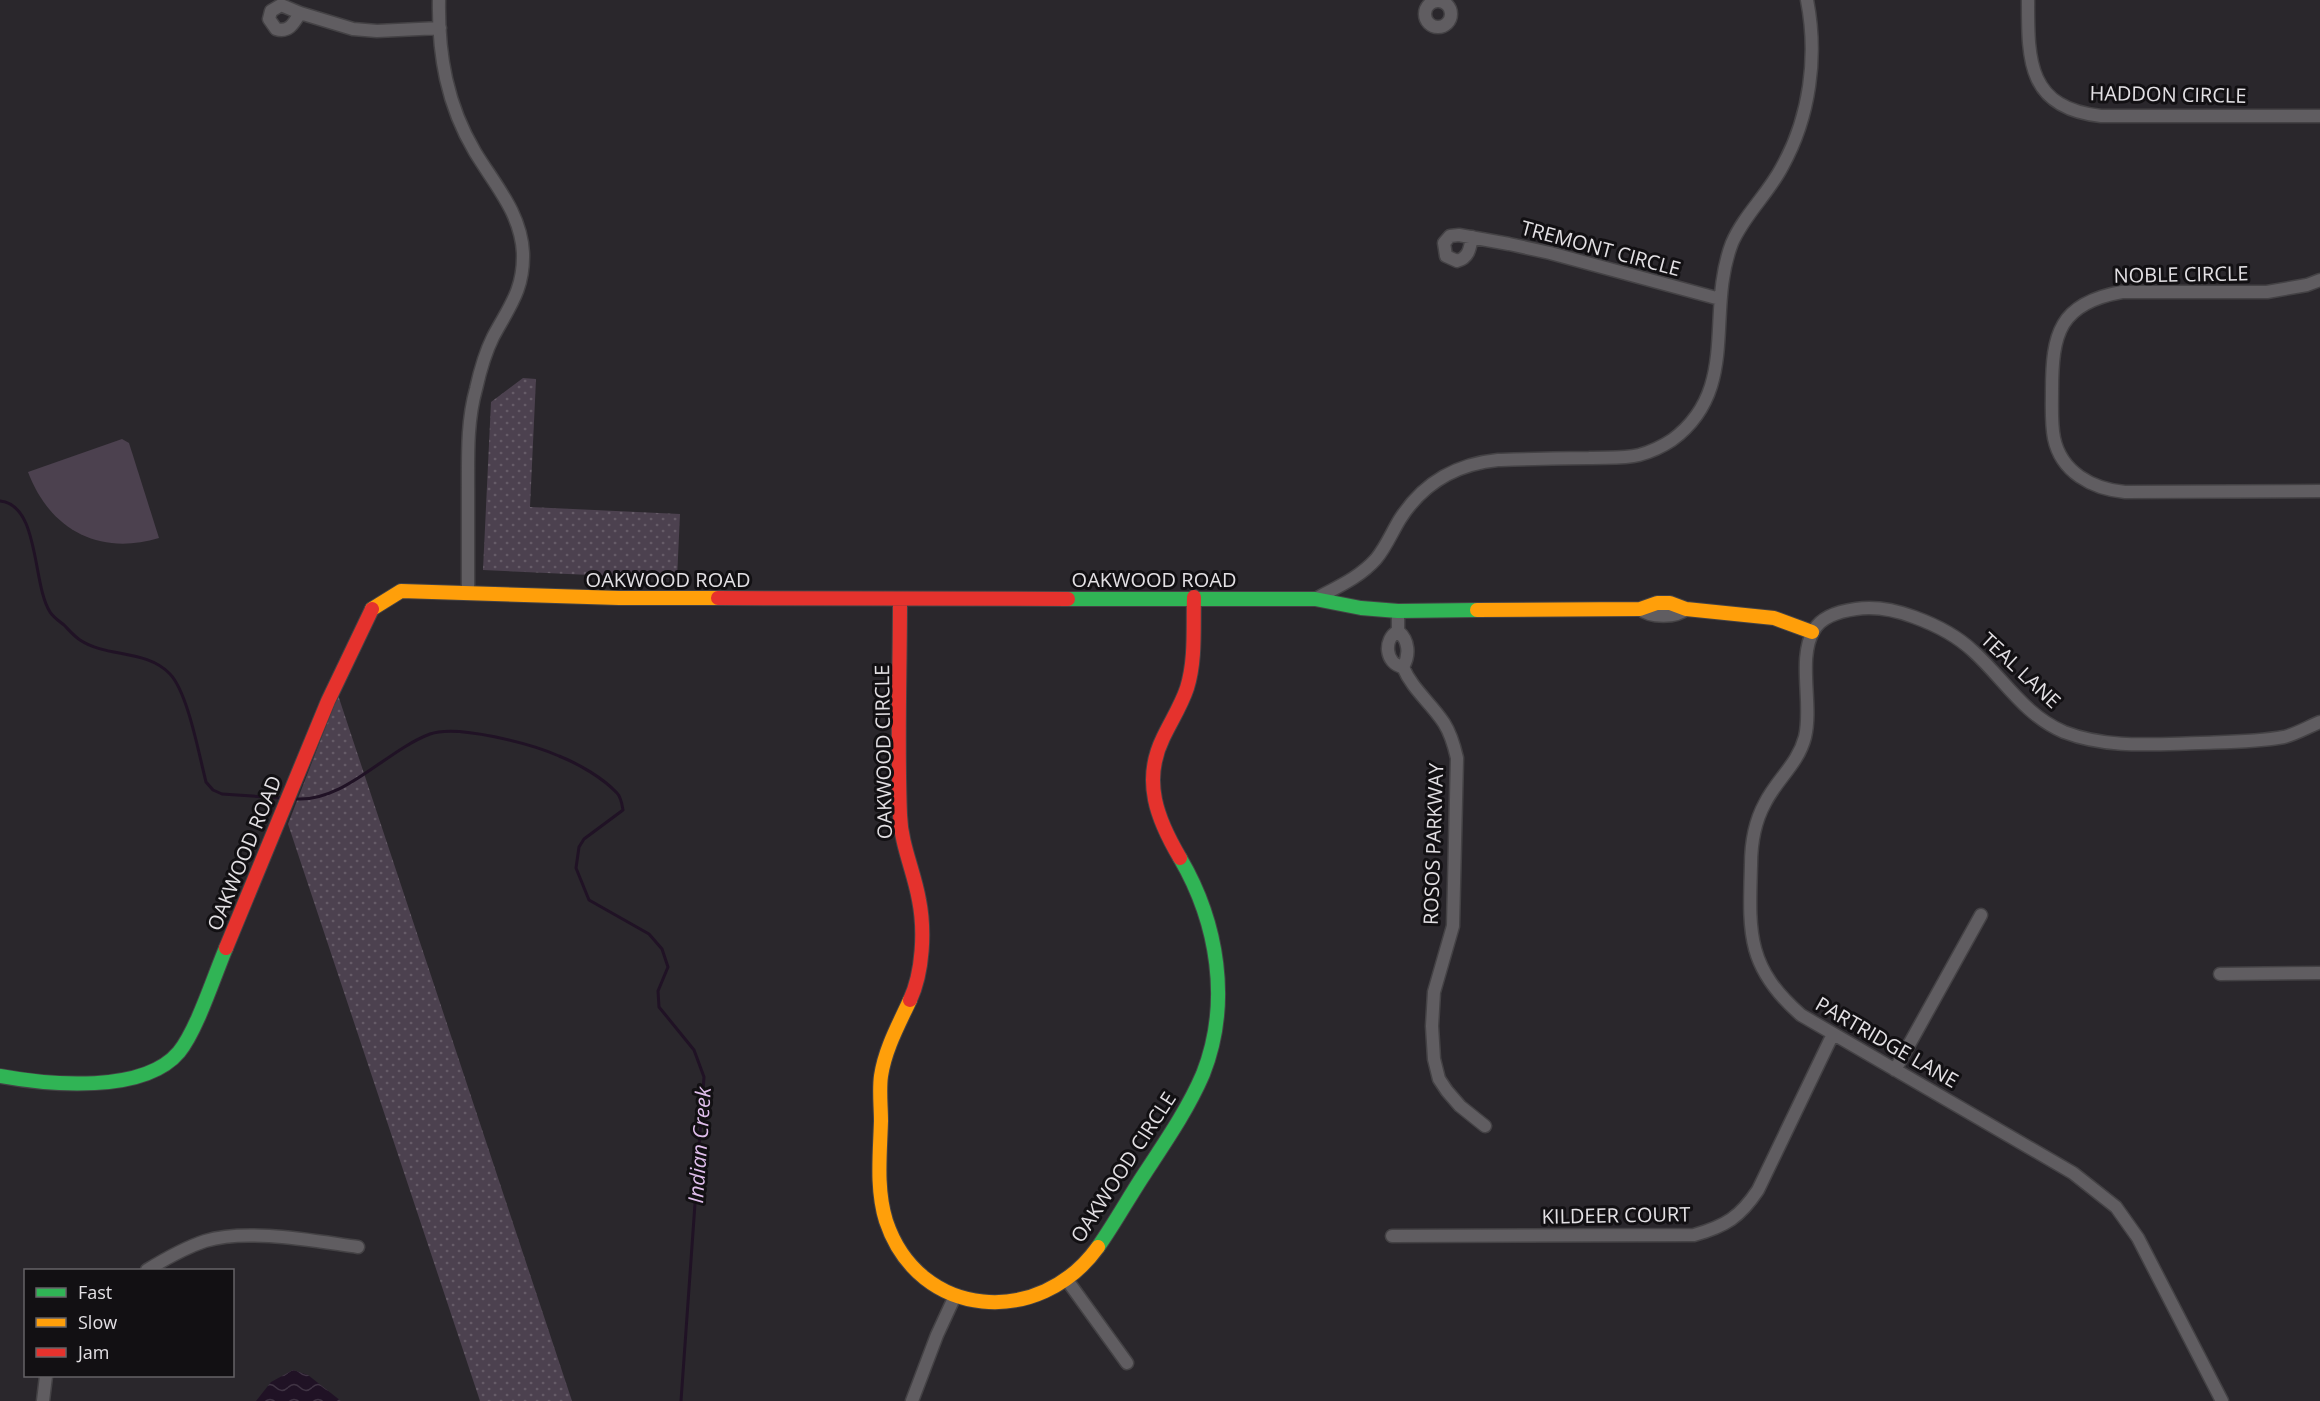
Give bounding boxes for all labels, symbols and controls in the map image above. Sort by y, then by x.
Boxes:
street label: HADDON CIRCLE [2089,79,2247,109]
street label: TREMONT CIRCLE [1518,214,1684,282]
street label: NOBLE CIRCLE [2113,259,2249,289]
street label: OAKWOOD ROAD [586,566,750,593]
street label: OAKWOOD ROAD [1072,566,1236,593]
street label: TEAL LANE [1975,626,2067,714]
street label: OAKWOOD CIRCLE [868,665,898,839]
street label: ROSOS PARKWAY [1417,762,1449,925]
street label: OAKWOOD ROAD [201,772,287,934]
street label: PARTRIDGE LANE [1811,990,1963,1094]
water label: Indian Creek [681,1085,717,1204]
street label: OAKWOOD CIRCLE [1064,1087,1182,1247]
street label: KILDEER COURT [1541,1200,1691,1230]
legend [24,1269,234,1377]
text: Fast [78,1280,112,1304]
text: Slow [78,1310,117,1334]
text: Jam [76,1340,110,1364]

